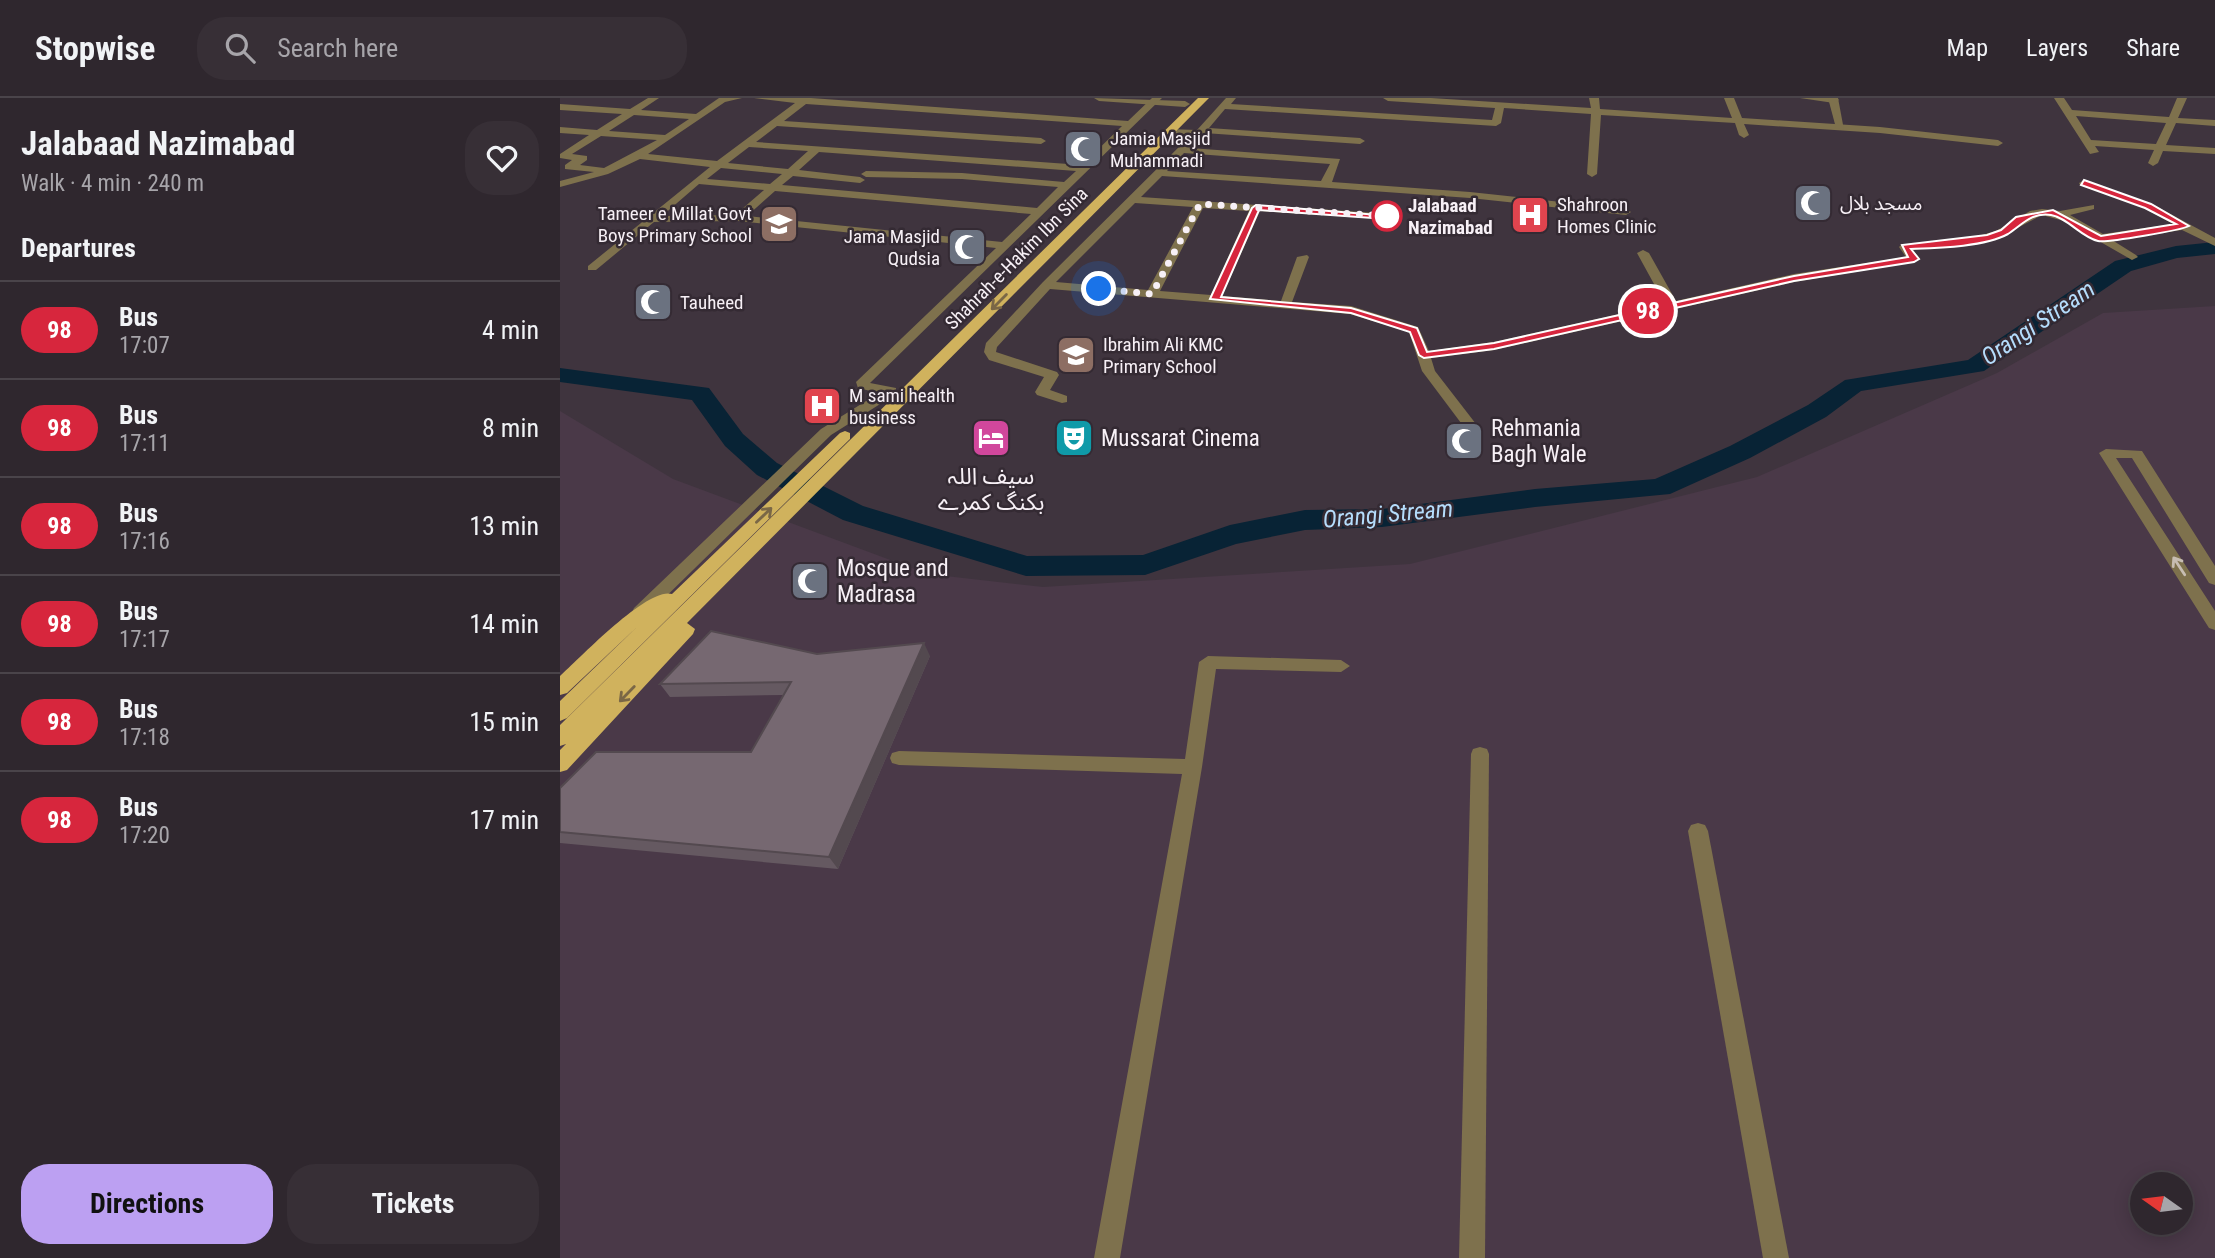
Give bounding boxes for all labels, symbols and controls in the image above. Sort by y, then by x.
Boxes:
search box [197,17,687,80]
text: Stopwise [35,29,155,68]
icon: search [221,29,259,67]
text: Search here [277,33,398,63]
text: Map [1947,34,1988,62]
text: Layers [2026,34,2088,62]
text: Share [2126,34,2180,62]
button: heart [465,121,539,195]
text: Jalabaad Nazimabad [21,124,295,163]
place label: Jamia Masjid Muhammadi [1110,127,1211,172]
mosque icon: Jamia Masjid Muhammadi [1062,128,1104,170]
text: Walk · 4 min · 240 m [21,170,204,197]
street label: Shahrah-e-Hakim Ibn Sina [940,182,1092,334]
mosque icon: مسجد بلال [1792,182,1834,224]
place label: مسجد بلال [1840,192,1922,215]
place label: Shahroon Homes Clinic [1557,193,1657,238]
place label: Jalabaad Nazimabad [1408,194,1493,239]
hospital icon: Shahroon Homes Clinic [1509,194,1551,236]
marker: Jalabaad Nazimabad [1372,201,1402,231]
place label: Tameer e Millat Govt Boys Primary School [598,202,752,247]
school or university icon: Tameer e Millat Govt Boys Primary School [758,203,800,245]
place label: Jama Masjid Qudsia [844,225,940,270]
mosque icon: Jama Masjid Qudsia [946,226,988,268]
text: Departures [21,233,136,263]
your location [1081,271,1116,306]
water label: Orangi Stream [1976,275,2100,371]
mosque icon: Tauheed [632,281,674,323]
line badge: 98 [1616,288,1680,334]
place label: Tauheed [680,291,744,314]
one-way arrow [991,293,1008,310]
text: 98 [1636,297,1660,325]
text: Bus [119,302,158,332]
text: 4 min [482,315,539,345]
text: 98 [47,316,72,344]
text: 17:07 [119,332,170,359]
place label: Ibrahim Ali KMC Primary School [1103,333,1223,378]
school or university icon: Ibrahim Ali KMC Primary School [1055,334,1097,376]
place label: M sami health business [849,384,955,429]
hospital icon: M sami health business [801,385,843,427]
text: Bus [119,400,158,430]
text: 8 min [482,413,539,443]
text: 98 [47,414,72,442]
place label: Rehmania Bagh Wale [1491,415,1587,468]
hotel icon: سیف اللہ بکنگ کمرے [970,417,1012,459]
theatre icon: Mussarat Cinema [1053,417,1095,459]
mosque icon: Rehmania Bagh Wale [1443,420,1485,462]
place label: Mussarat Cinema [1101,425,1260,452]
text: 17:11 [119,430,170,457]
place label: سیف اللہ بکنگ کمرے [937,463,1045,516]
water label: Orangi Stream [1322,494,1454,534]
text: Bus [119,498,158,528]
one-way arrow [755,507,772,524]
text: 13 min [469,511,539,541]
text: 98 [47,512,72,540]
text: 17:16 [119,528,170,555]
place label: Mosque and Madrasa [837,555,949,608]
one-way arrow [2171,557,2185,577]
mosque icon: Mosque and Madrasa [789,560,831,602]
text: Bus [119,596,158,626]
text: 14 min [469,609,539,639]
text: 98 [47,610,72,638]
text: 17:17 [119,626,170,653]
one-way arrow [619,685,636,702]
text: Bus [119,694,158,724]
text: 15 min [469,707,539,737]
text: 98 [47,708,72,736]
text: 17:18 [119,724,170,751]
text: Bus [119,792,158,822]
text: 17 min [469,805,539,835]
text: 98 [47,806,72,834]
text: 17:20 [119,822,170,849]
button: Directions [21,1164,273,1244]
button: Tickets [287,1164,539,1244]
north arrow [2130,1172,2193,1236]
map controls [2130,1172,2193,1235]

